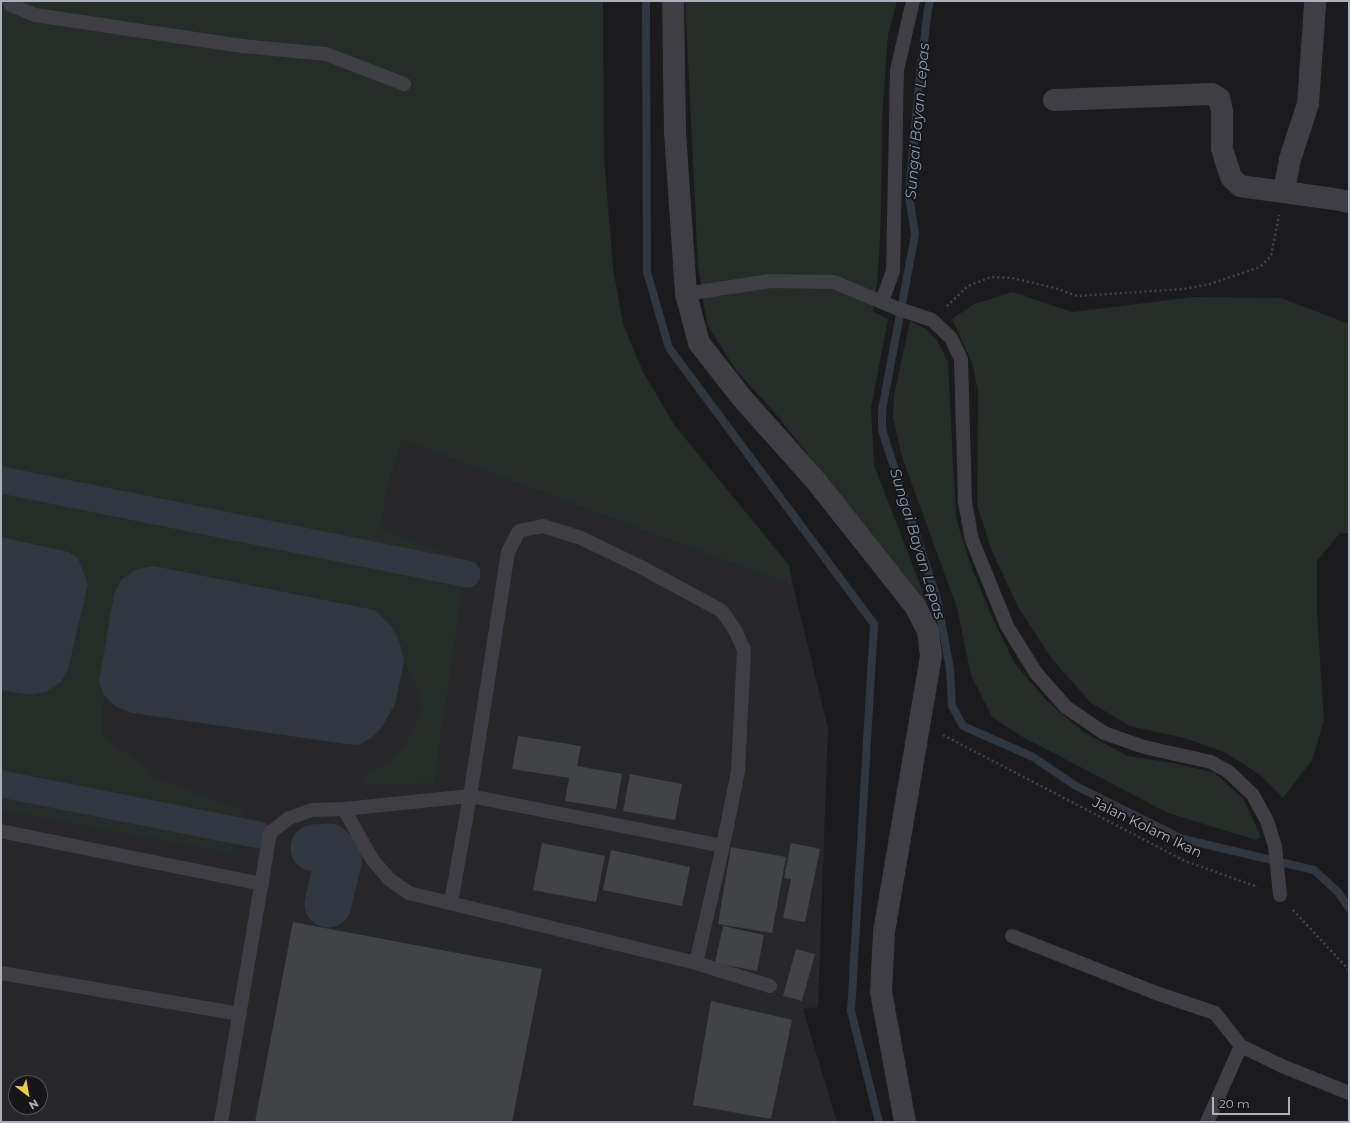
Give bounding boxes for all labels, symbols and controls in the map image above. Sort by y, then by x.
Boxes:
water label: Sungai Bayan Lepas [902,42,934,200]
water label: Sungai Bayan Lepas [885,466,949,622]
street label: Jalan Kolam Ikan [1090,794,1204,862]
north arrow [8,1075,48,1115]
scale bar [1214,1089,1292,1115]
text: N [26,1096,41,1113]
text: 20 m [1219,1096,1250,1111]

